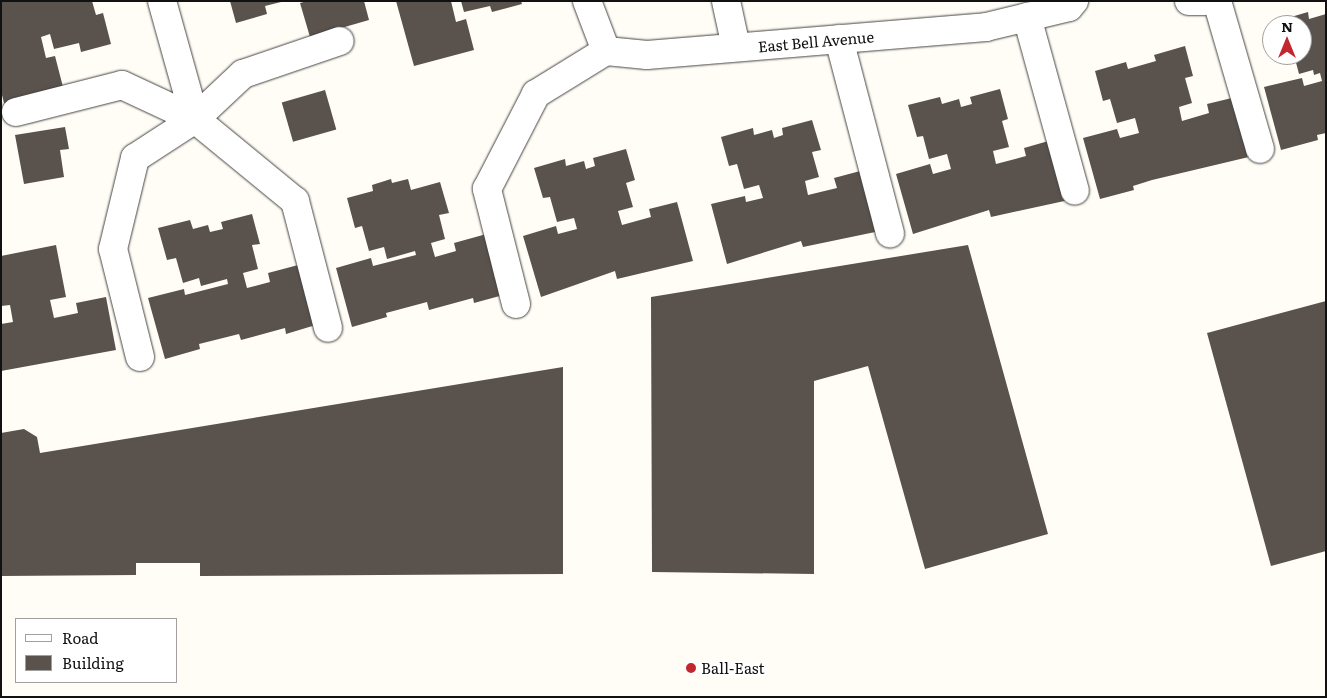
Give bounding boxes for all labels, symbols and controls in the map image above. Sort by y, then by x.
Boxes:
north arrow [1262,15,1312,65]
text: N [1281,16,1293,36]
street label: East Bell Avenue [757,27,875,55]
legend [15,618,178,683]
text: Road [62,626,98,649]
text: Building [62,651,124,674]
place label: Ball-East [701,659,765,677]
marker: Ball-East [685,662,697,674]

